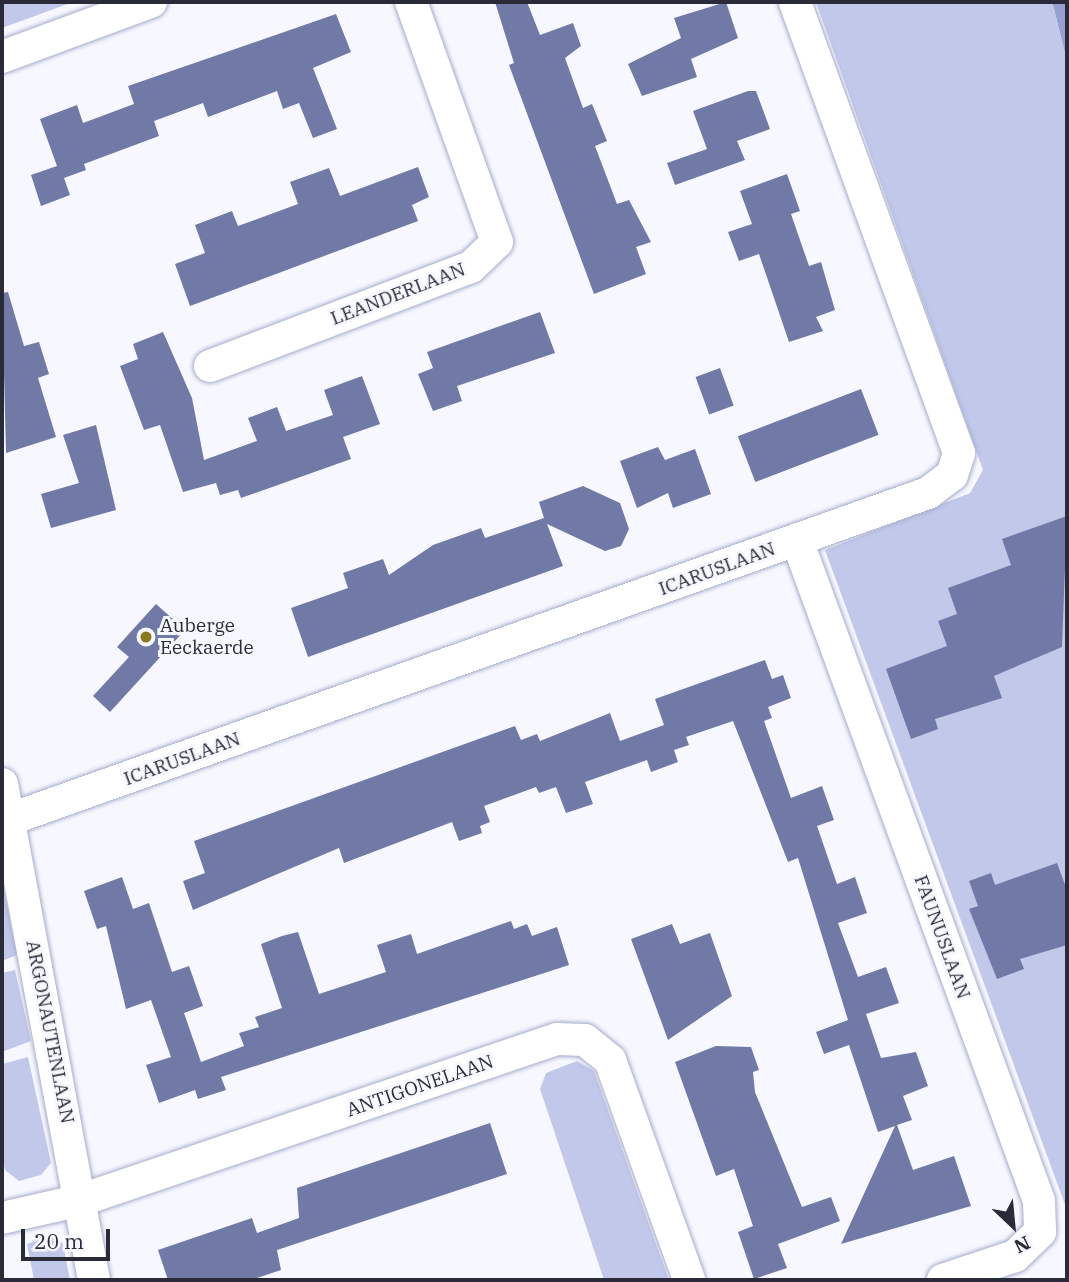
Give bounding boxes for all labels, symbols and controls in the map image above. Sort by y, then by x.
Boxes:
street label: LEANDERLAAN [328,258,468,330]
street label: ICARUSLAAN [656,537,778,601]
place label: Auberge Eeckaerde [160,615,254,659]
marker: Auberge Eeckaerde [138,629,154,645]
street label: ICARUSLAAN [121,727,243,791]
street label: FAUNUSLAAN [909,872,975,1002]
street label: ARGONAUTENLAAN [21,938,79,1126]
street label: ANTIGONELAAN [343,1050,497,1122]
north arrow [978,1191,1048,1261]
scale bar [24,1216,114,1260]
text: 20 m [34,1227,84,1255]
text: N [1010,1231,1034,1259]

